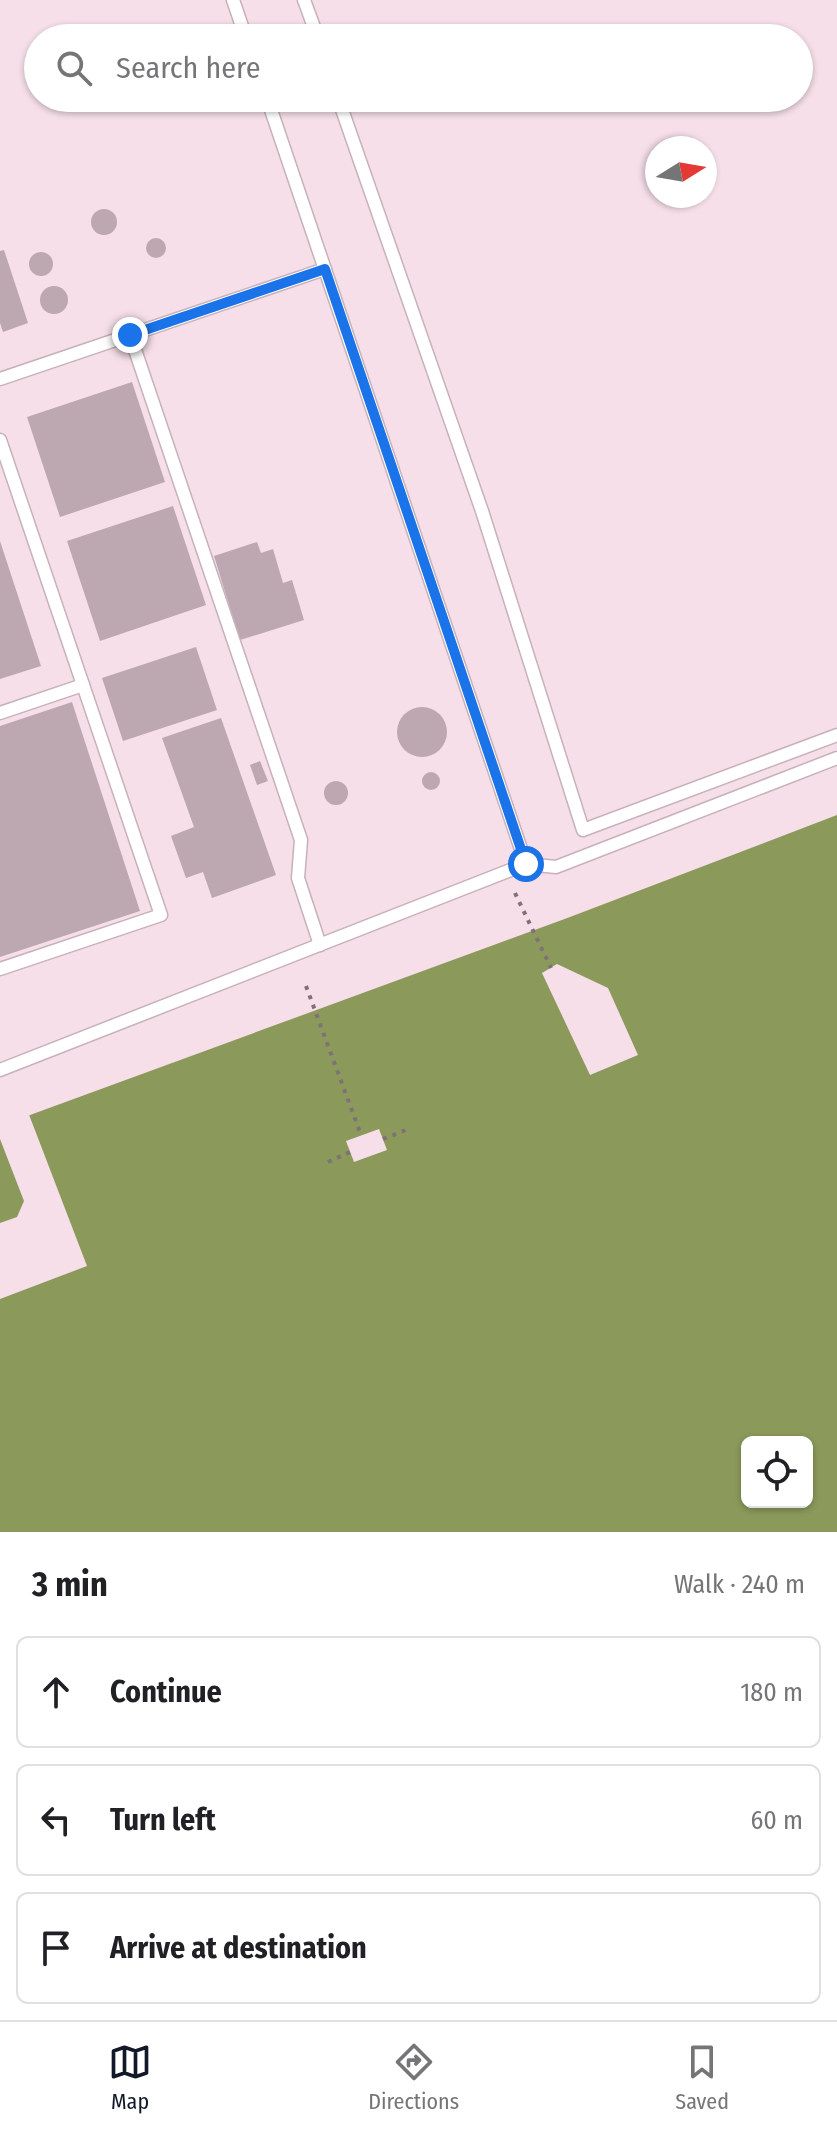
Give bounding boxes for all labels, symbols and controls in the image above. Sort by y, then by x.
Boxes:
search box [24,24,813,112]
icon: search [52,46,96,90]
text: Search here [116,50,261,86]
north arrow [645,136,717,208]
route end [112,317,148,353]
route start [508,846,544,882]
map controls [741,1436,813,1508]
button: locate [741,1436,813,1508]
text: 3 min [32,1564,108,1605]
text: Walk · 240 m [674,1569,805,1600]
icon: ahead [34,1670,78,1714]
text: Continue [110,1674,222,1710]
text: 180 m [740,1677,803,1708]
icon: left [34,1798,78,1842]
text: Turn left [110,1802,216,1838]
text: 60 m [750,1805,803,1836]
icon: arrive [34,1926,78,1970]
text: Arrive at destination [110,1930,367,1966]
tab: Map [108,2040,152,2115]
tab: Directions [368,2040,459,2115]
tab: Saved [675,2040,729,2115]

